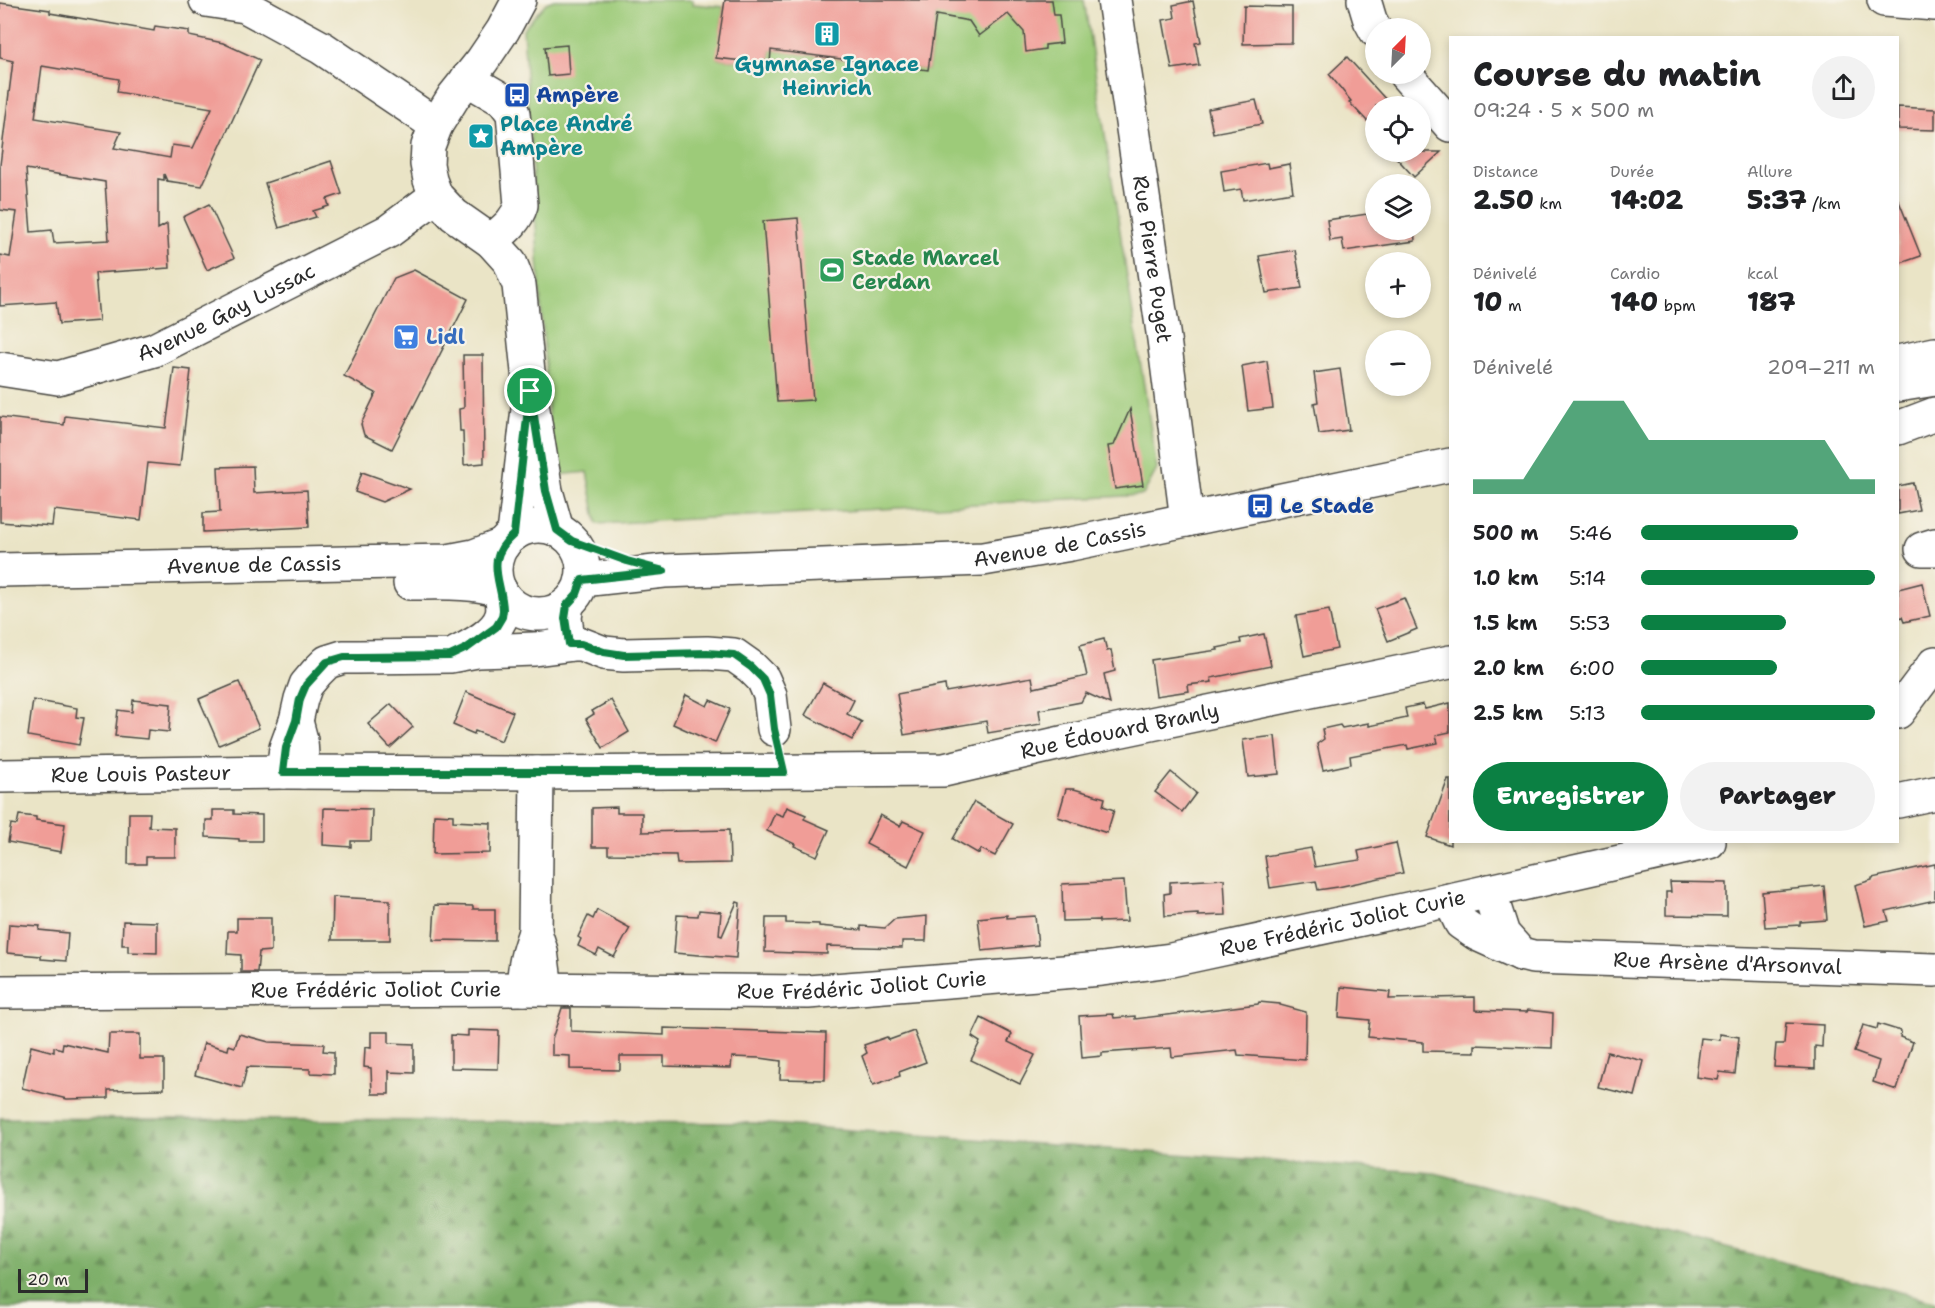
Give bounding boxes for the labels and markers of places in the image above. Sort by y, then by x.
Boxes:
building icon: Gymnase Ignace Heinrich [812,19,842,49]
place label: Gymnase Ignace Heinrich [735,50,919,102]
bus stop icon: Ampère [502,80,532,110]
place label: Ampère [536,81,619,109]
place label: Place André Ampère [500,110,633,162]
place icon: Place André Ampère [466,121,496,151]
place label: Stade Marcel Cerdan [852,244,999,296]
sports icon: Stade Marcel Cerdan [817,255,847,285]
supermarket icon: Lidl [391,322,421,352]
place label: Lidl [426,323,465,351]
pin [504,365,555,416]
bus stop icon: Le Stade [1245,491,1275,521]
place label: Le Stade [1280,492,1374,520]

